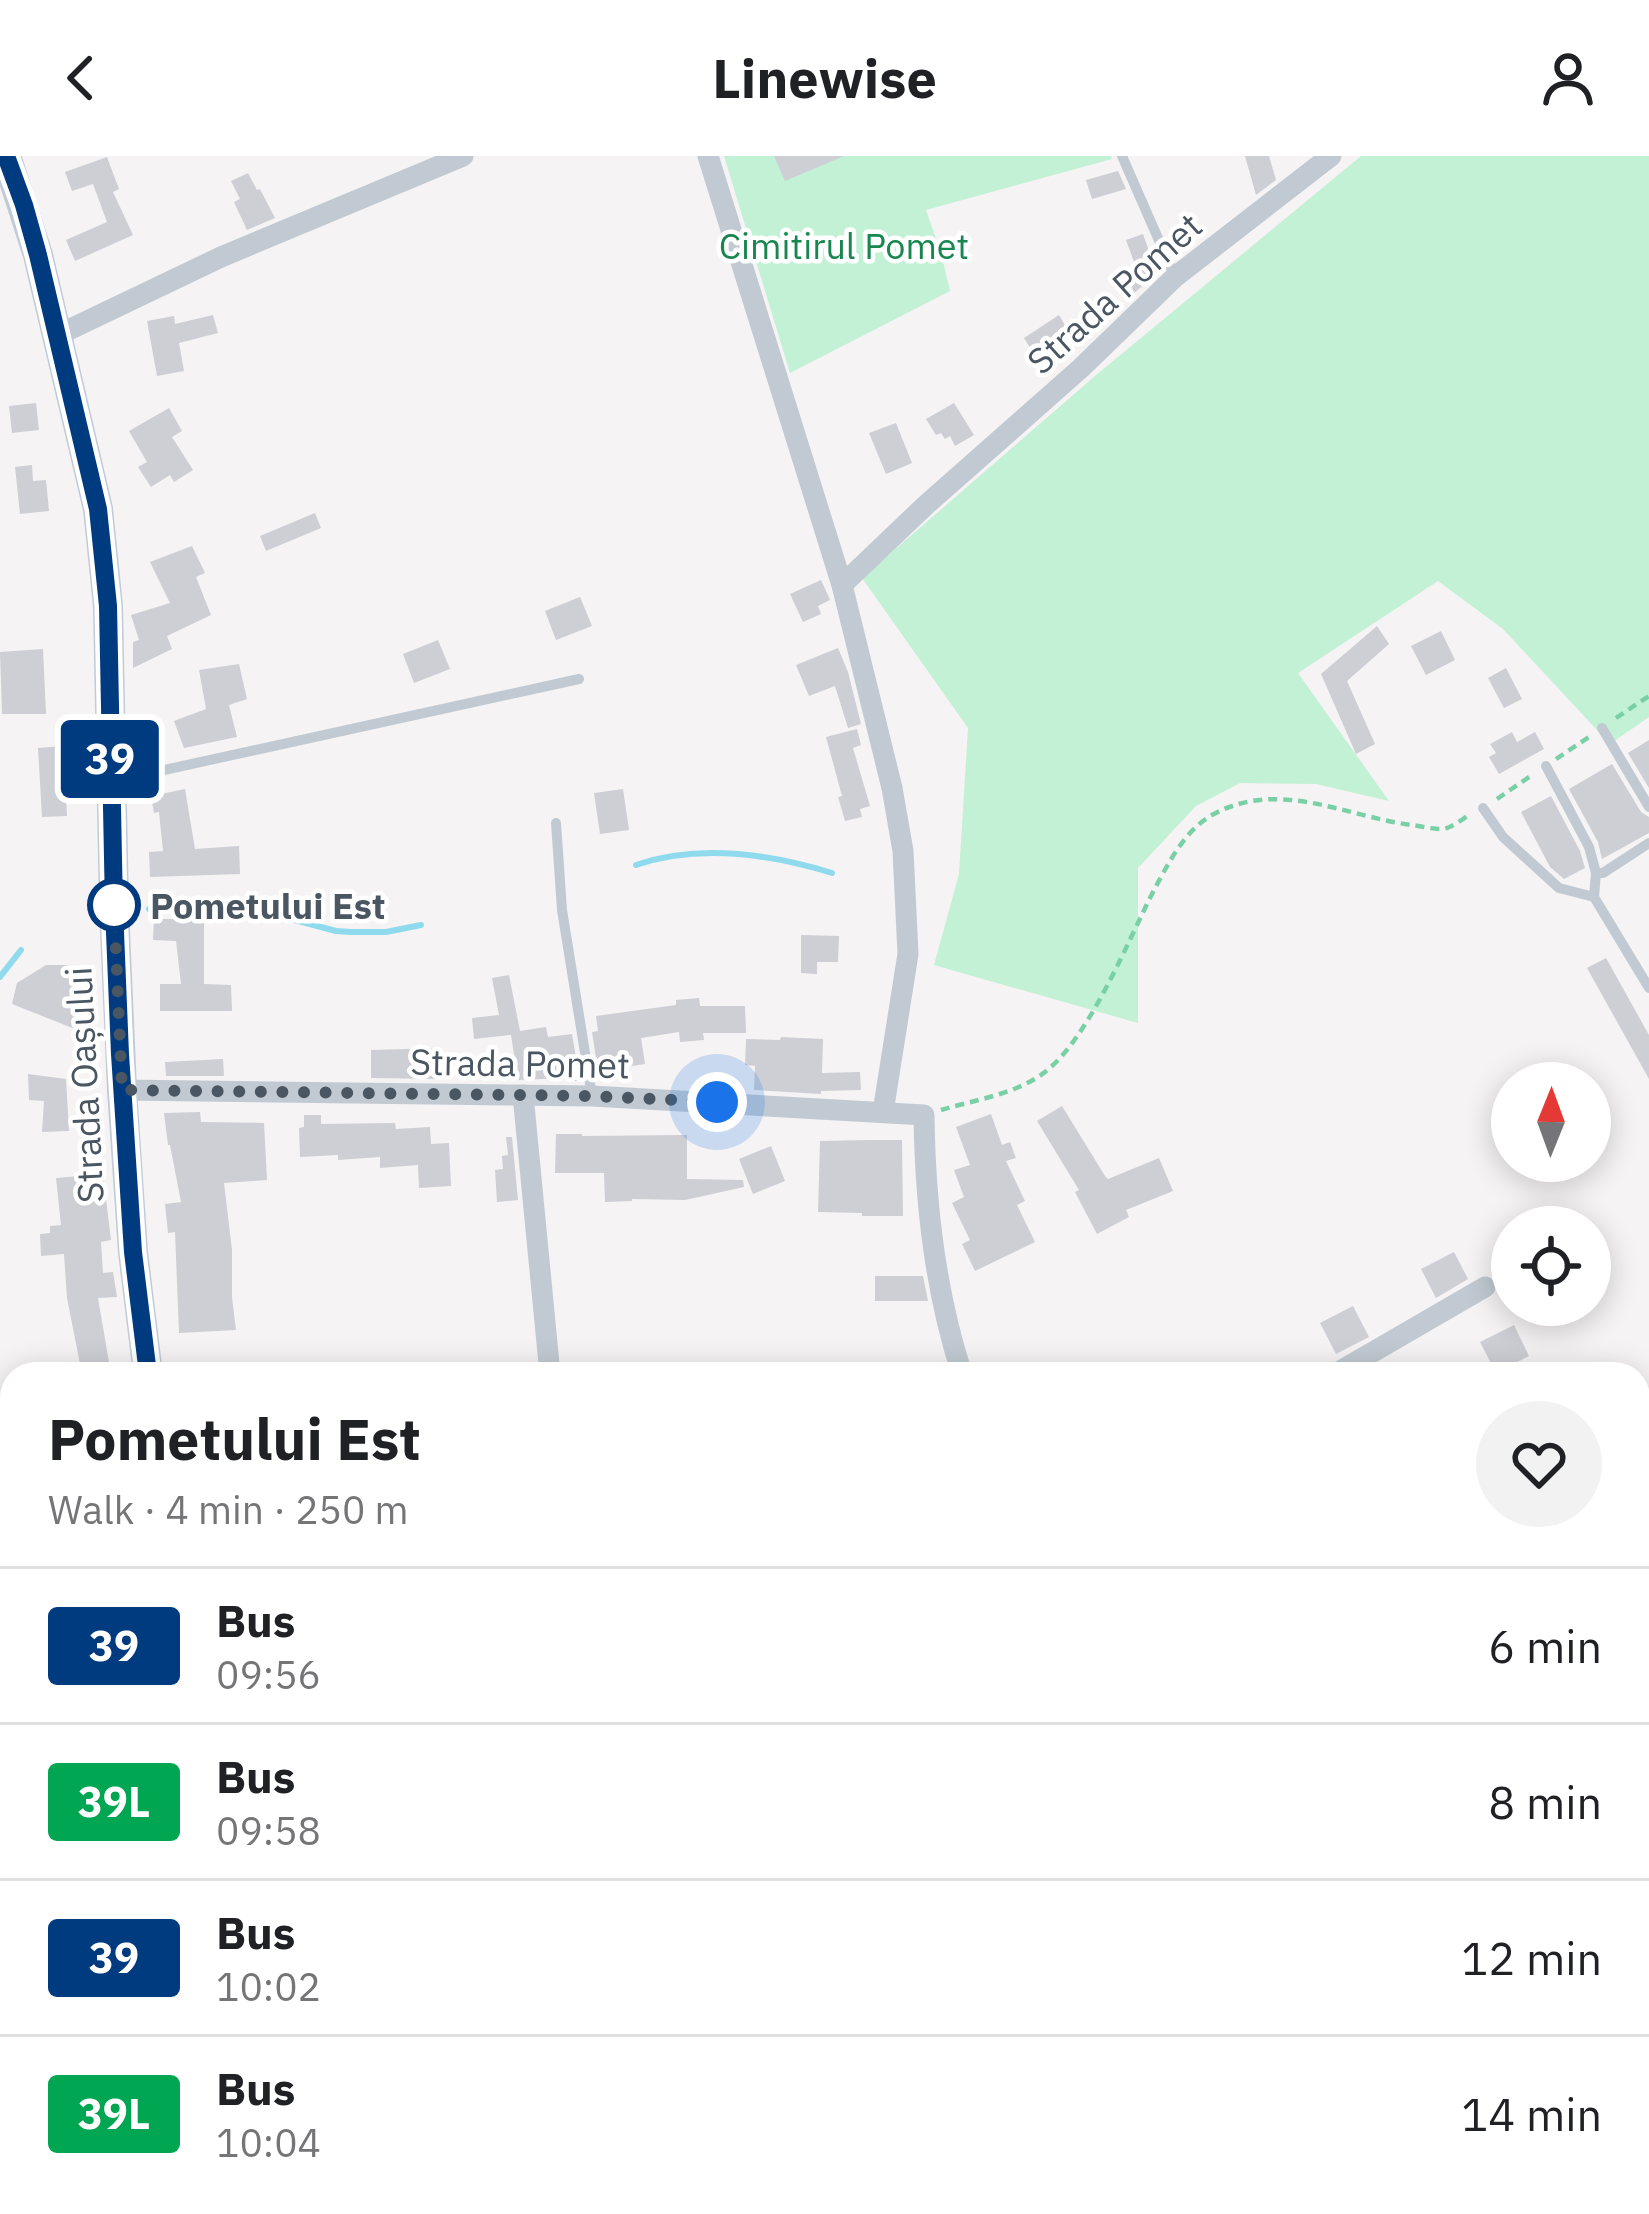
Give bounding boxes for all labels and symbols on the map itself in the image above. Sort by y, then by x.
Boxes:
street label: Strada Pomet [1017,202,1211,384]
park label: Cimitirul Pomet [719,222,969,269]
line badge: 39 [56,720,164,798]
marker: Pometului Est [89,880,139,930]
place label: Pometului Est [150,882,386,929]
street label: Strada Oașului [54,966,114,1204]
street label: Strada Pomet [410,1038,630,1088]
north arrow [1491,1062,1611,1182]
your location [687,1072,747,1132]

